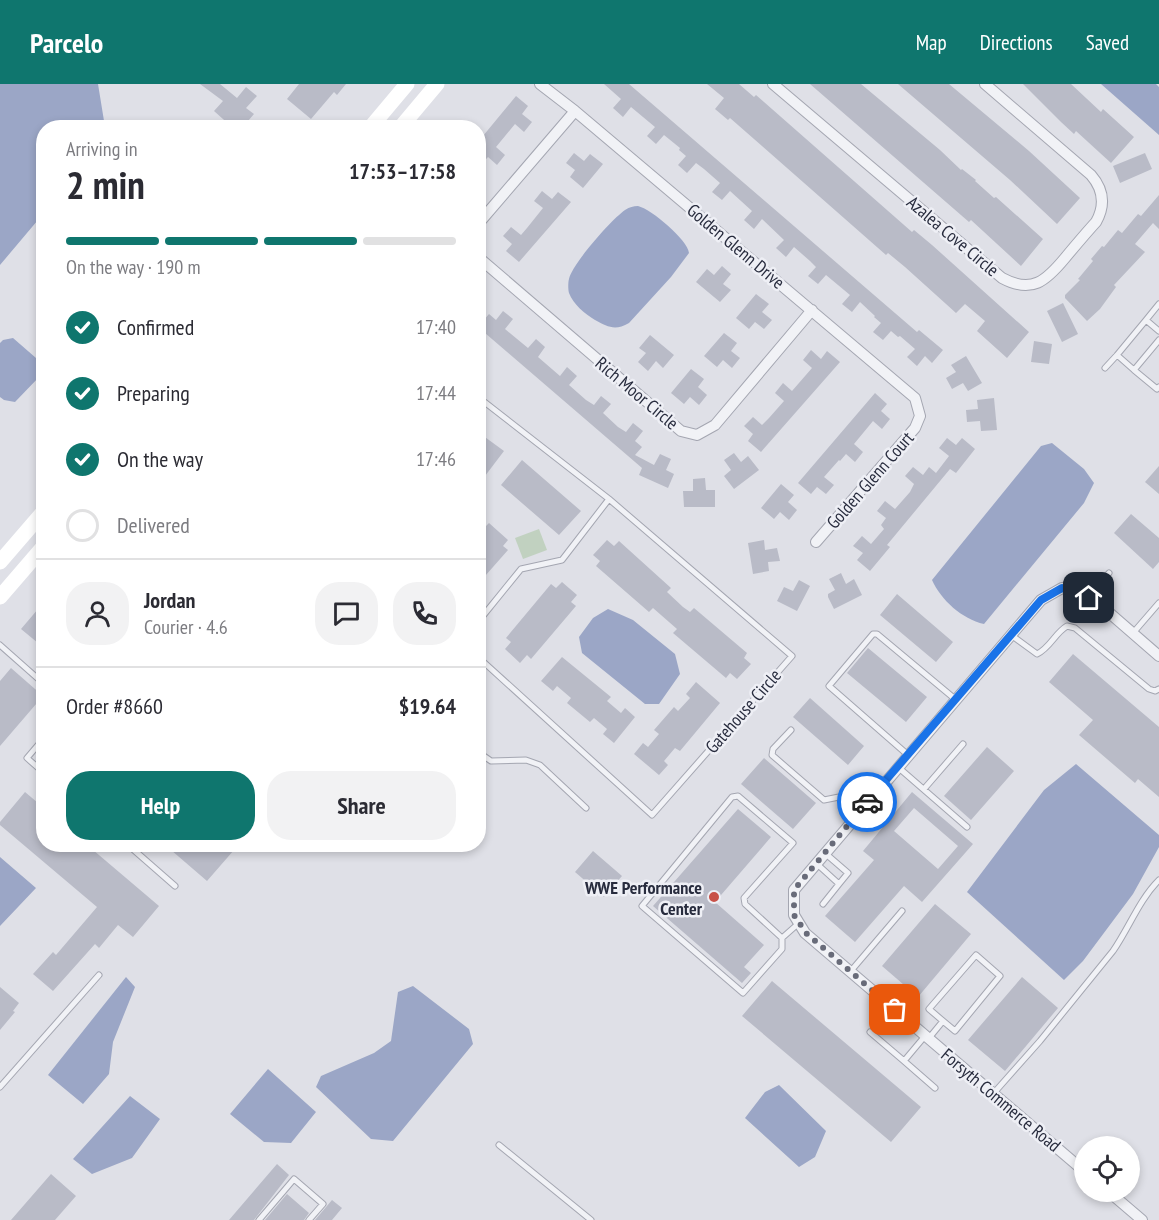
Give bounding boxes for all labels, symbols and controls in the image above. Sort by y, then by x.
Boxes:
text: Parcelo [30,24,103,61]
text: Map [916,29,947,56]
text: Directions [980,29,1053,56]
text: Saved [1086,29,1129,56]
text: Arriving in [66,136,138,162]
text: 17:53–17:58 [349,157,456,185]
text: 2 min [66,159,145,210]
street label: Azalea Cove Circle [902,191,1004,281]
street label: Golden Glenn Drive [682,198,790,294]
text: On the way · 190 m [66,254,201,280]
icon: check [66,311,99,344]
text: Confirmed [117,313,194,341]
text: 17:40 [416,314,456,340]
street label: Rich Moor Circle [591,352,683,434]
icon: check [66,377,99,410]
text: Preparing [117,379,190,407]
text: 17:44 [416,380,456,406]
street label: Golden Glenn Court [821,427,919,533]
icon: check [66,443,99,476]
text: On the way [117,445,203,473]
text: 17:46 [416,446,456,472]
text: Delivered [117,511,190,539]
pin [1063,572,1114,623]
icon: home [1072,581,1105,614]
button: person [66,582,129,645]
button: chat [315,582,378,645]
button: phone [393,582,456,645]
text: Jordan [144,586,195,614]
text: Courier · 4.6 [144,614,228,640]
street label: Gatehouse Circle [700,664,786,758]
text: Order #8660 [66,692,163,720]
text: $19.64 [399,692,456,720]
button: Help [66,771,255,840]
button: Share [267,771,456,840]
courier [837,772,897,832]
icon: car [851,786,884,819]
place label: WWE Performance Center [584,876,703,920]
marker: WWE Performance Center [707,890,721,904]
pin [869,984,920,1035]
icon: bag [878,993,911,1026]
street label: Forsyth Commerce Road [937,1043,1065,1157]
map controls [1074,1136,1140,1202]
button: locate [1074,1136,1140,1202]

